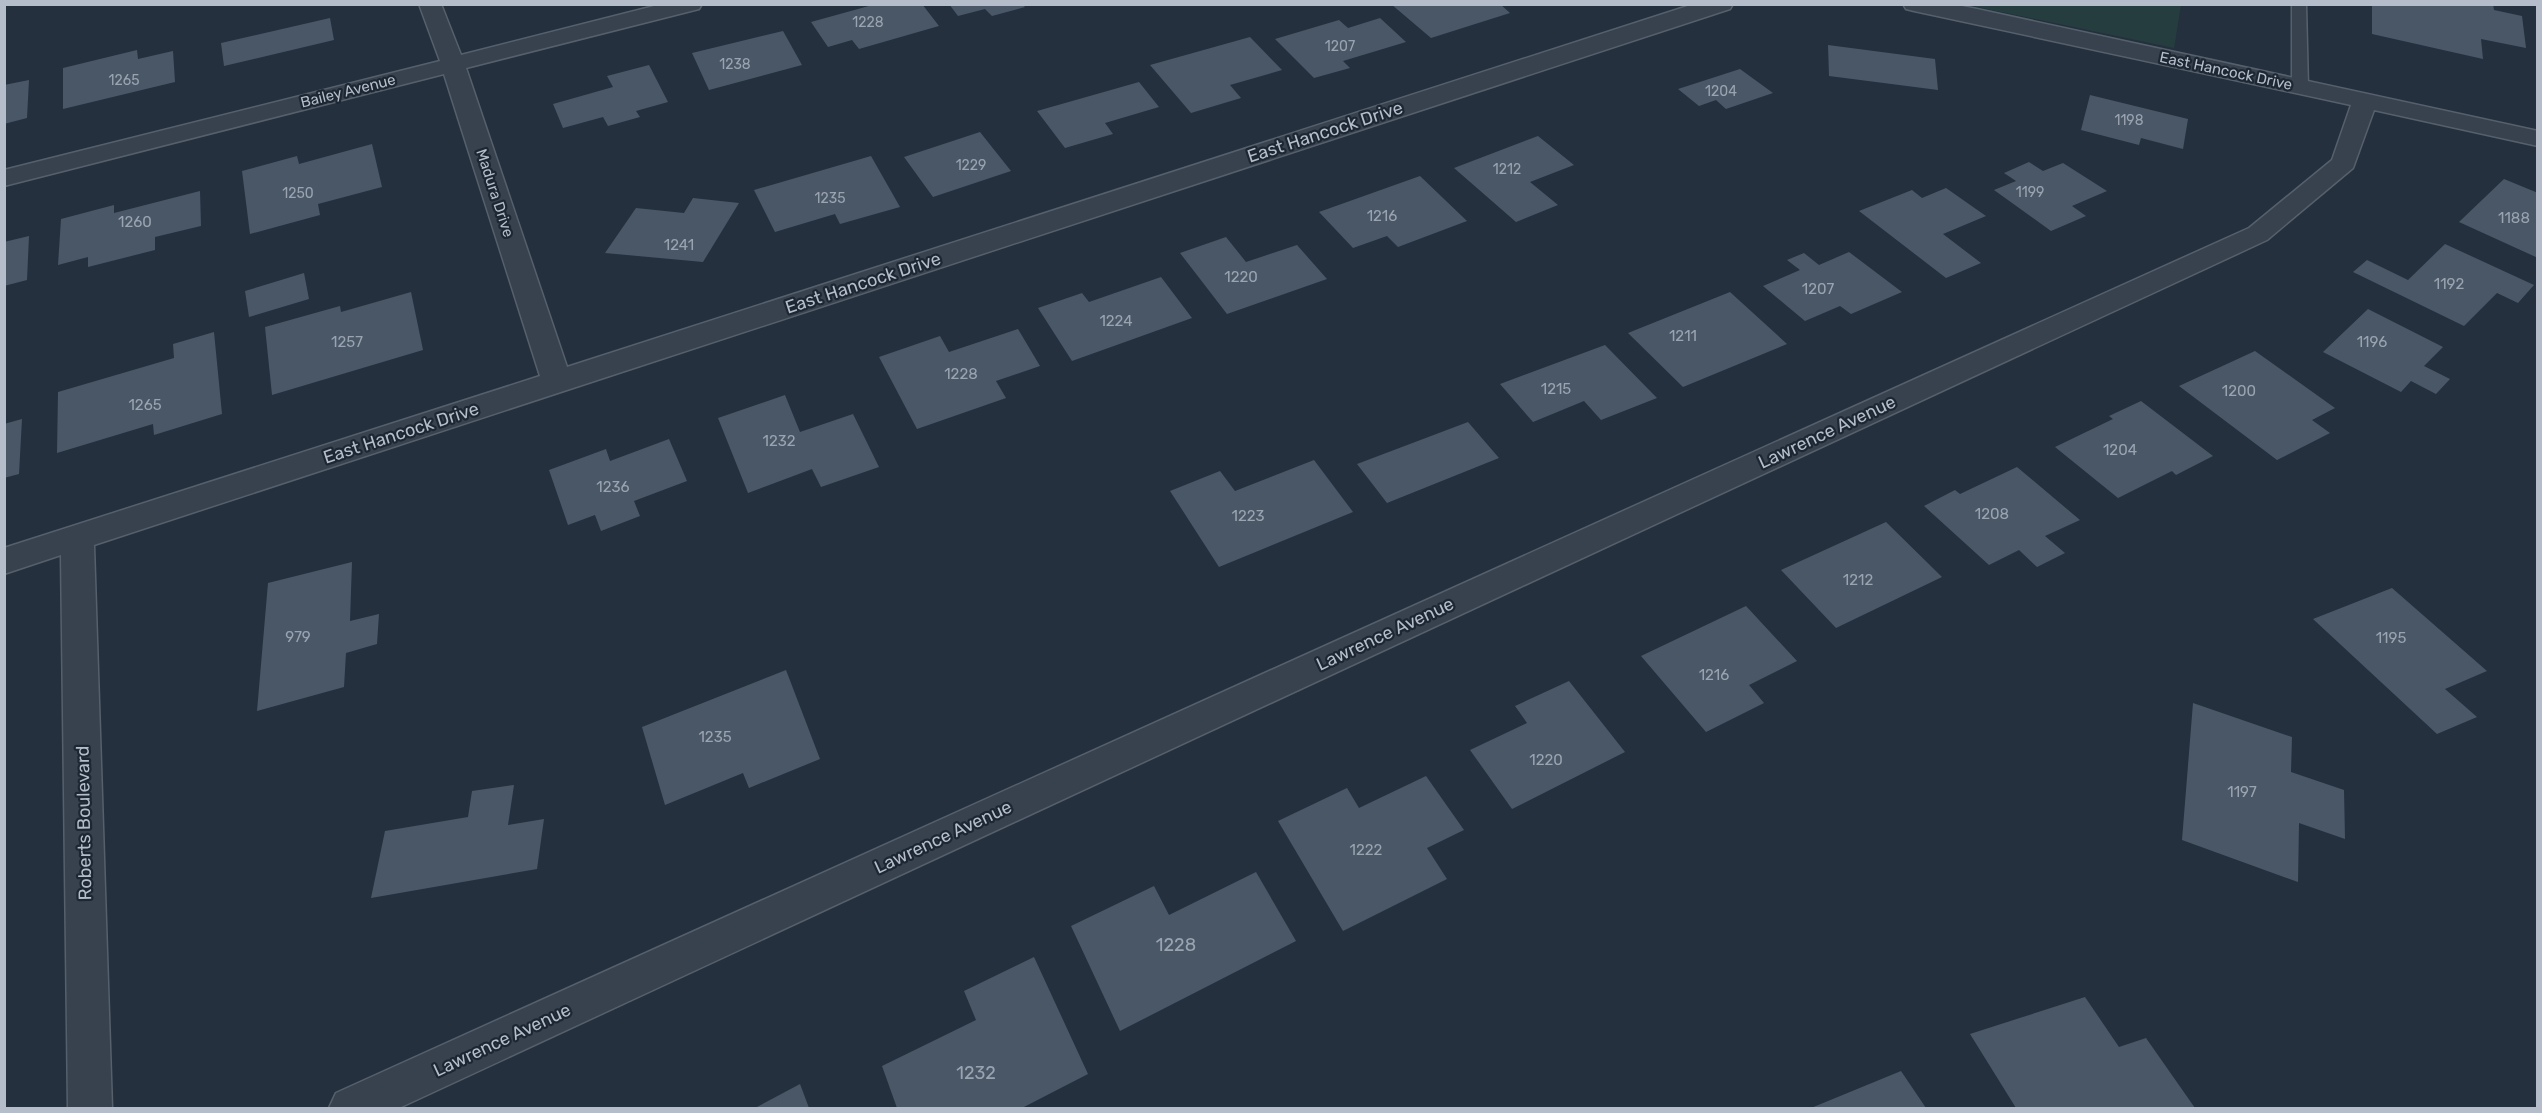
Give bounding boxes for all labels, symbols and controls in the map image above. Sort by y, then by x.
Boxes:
house number: 1228 [852,14,884,31]
house number: 1207 [1325,38,1355,55]
street label: East Hancock Drive [2158,48,2294,94]
house number: 1238 [719,56,751,73]
street label: Bailey Avenue [299,70,397,112]
house number: 1265 [109,72,139,89]
house number: 1204 [1705,83,1737,100]
street label: East Hancock Drive [1244,96,1406,168]
house number: 1198 [2114,112,2144,129]
street label: Madura Drive [472,147,518,239]
house number: 1229 [956,157,986,174]
house number: 1212 [1493,161,1521,178]
house number: 1199 [2016,184,2044,201]
house number: 1250 [282,185,314,202]
house number: 1235 [815,190,845,207]
house number: 1216 [1367,207,1397,225]
house number: 1188 [2498,209,2530,227]
house number: 1260 [118,213,152,231]
house number: 1241 [664,236,694,254]
street label: East Hancock Drive [782,247,944,319]
house number: 1220 [1224,268,1258,286]
house number: 1192 [2434,275,2464,293]
house number: 1207 [1802,280,1835,298]
house number: 1224 [1099,312,1133,330]
house number: 1211 [1669,327,1697,345]
house number: 1257 [331,333,363,351]
house number: 1196 [2357,333,2387,351]
house number: 1228 [944,365,978,383]
house number: 1215 [1541,380,1571,398]
house number: 1200 [2222,382,2256,400]
street label: Lawrence Avenue [1755,391,1899,473]
house number: 1265 [128,396,162,414]
street label: East Hancock Drive [320,397,482,469]
house number: 1232 [762,432,796,450]
house number: 1204 [2103,441,2137,459]
house number: 1236 [596,478,630,496]
house number: 1208 [1975,505,2009,523]
house number: 1223 [1231,507,1265,525]
house number: 1212 [1843,571,1873,589]
street label: Lawrence Avenue [1313,593,1457,675]
house number: 979 [285,628,311,646]
house number: 1195 [2376,629,2406,647]
house number: 1216 [1699,666,1729,684]
house number: 1235 [698,728,732,746]
street label: Roberts Boulevard [72,746,96,900]
house number: 1220 [1529,751,1563,769]
house number: 1197 [2227,783,2257,801]
street label: Lawrence Avenue [871,796,1015,878]
house number: 1222 [1350,841,1383,859]
house number: 1228 [1156,934,1196,956]
street label: Lawrence Avenue [430,999,574,1081]
house number: 1232 [956,1062,996,1084]

